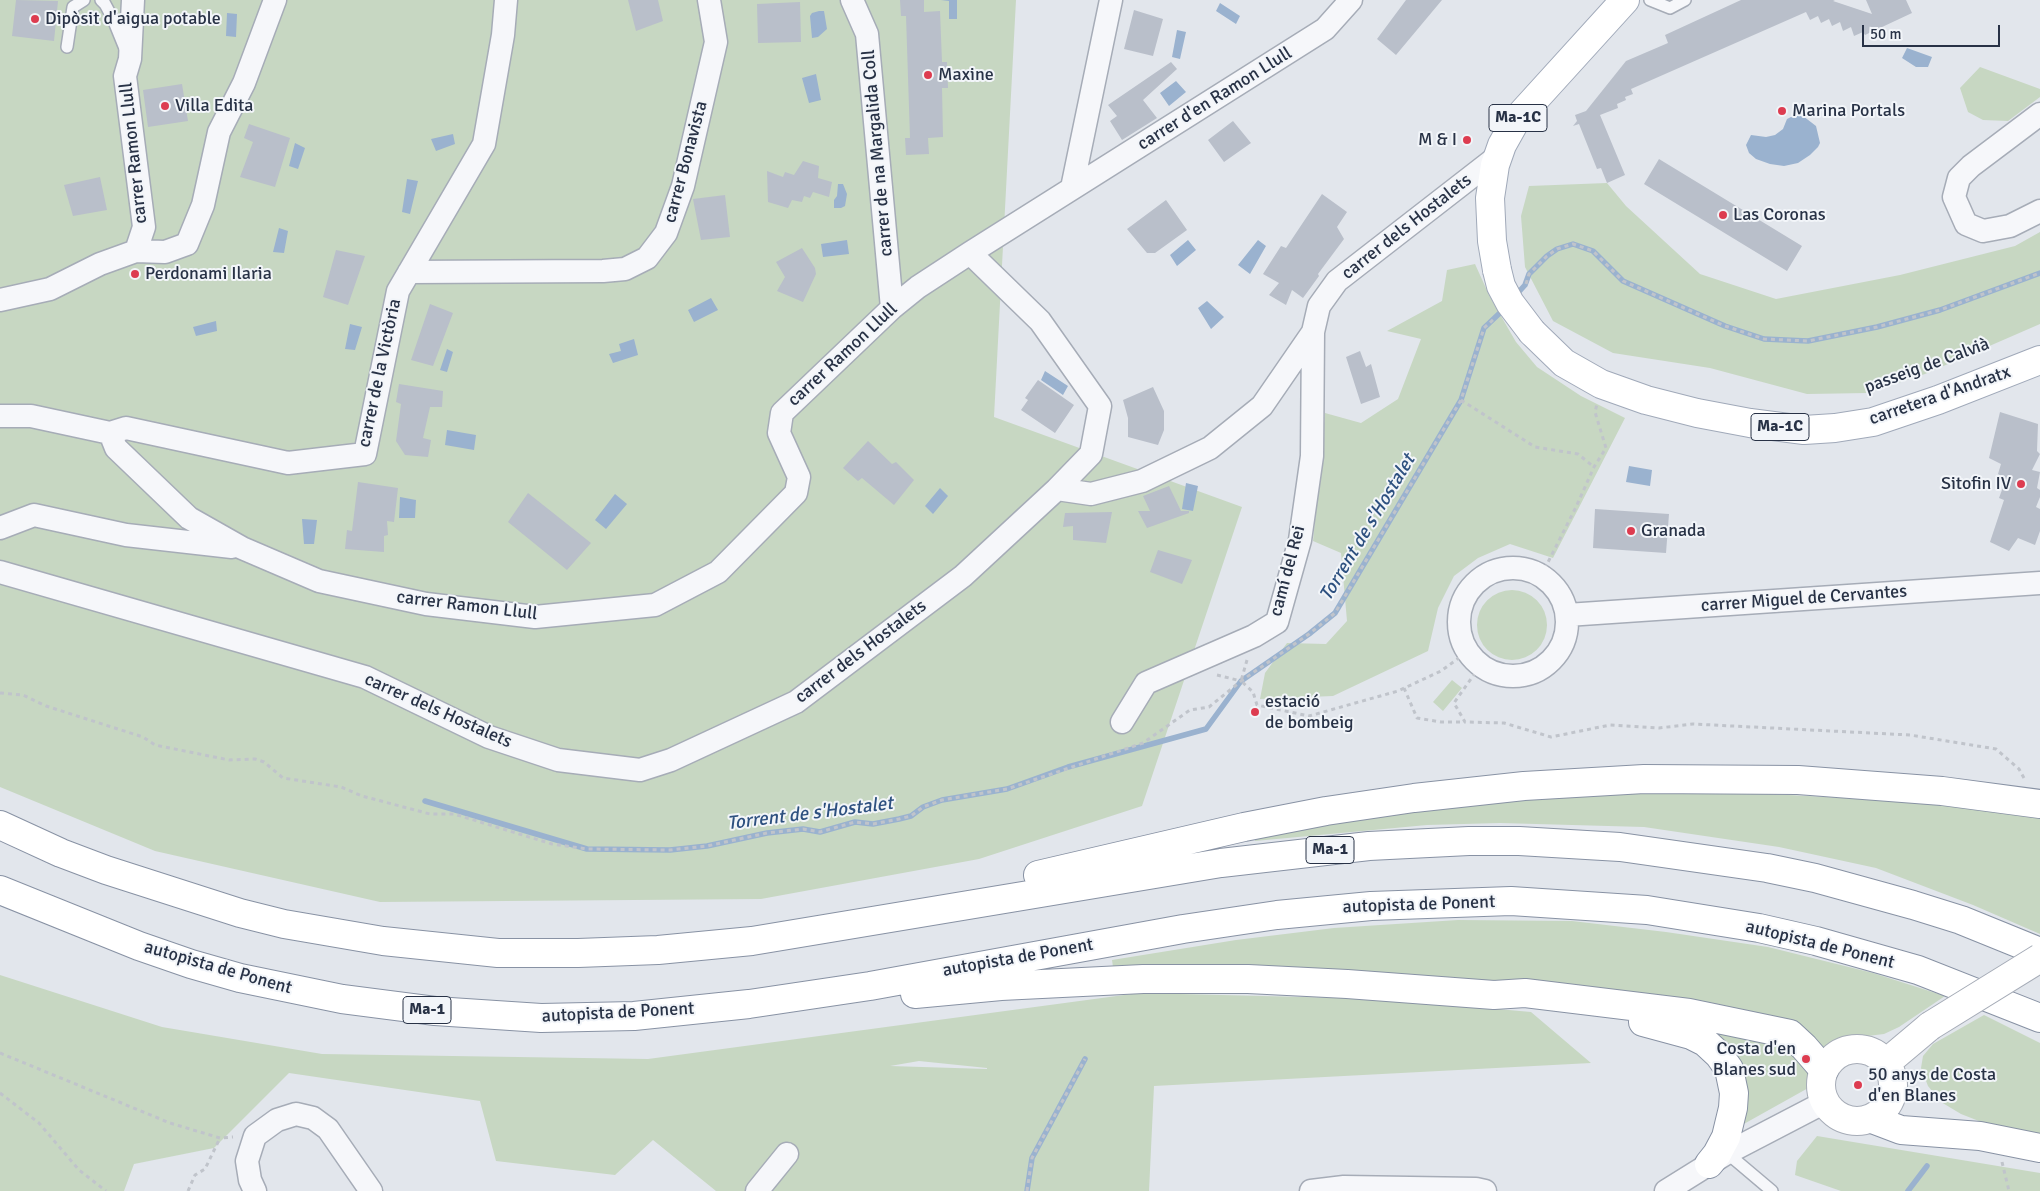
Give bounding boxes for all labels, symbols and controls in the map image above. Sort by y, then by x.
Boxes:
place label: Dipòsit d'aigua potable [45,8,221,30]
marker: Dipòsit d'aigua potable [29,13,41,25]
scale bar [1865,15,2002,47]
text: 50 m [1870,25,1901,43]
street label: carrer d'en Ramon Llull [1134,43,1296,155]
street label: carrer de na Margalida Coll [858,49,898,257]
place label: Maxine [938,64,994,86]
marker: Maxine [922,69,934,81]
street label: carrer Ramon Llull [116,81,152,225]
place label: Villa Edita [175,95,253,117]
street label: carrer Bonavista [659,99,713,225]
marker: Villa Edita [159,100,171,112]
place label: Marina Portals [1792,100,1905,122]
road number: Ma-1C [1489,105,1547,132]
marker: Marina Portals [1776,105,1788,117]
place label: M & I [1418,129,1457,151]
marker: M & I [1461,134,1473,146]
street label: carrer dels Hostalets [1338,170,1476,284]
place label: Las Coronas [1733,204,1826,226]
marker: Las Coronas [1717,209,1729,221]
place label: Perdonami Ilaria [145,263,272,285]
marker: Perdonami Ilaria [129,268,141,280]
street label: carrer de la Victòria [354,297,406,449]
street label: carrer Ramon Llull [784,299,902,411]
street label: passeig de Calvià [1862,333,1992,399]
street label: carretera d'Andratx [1866,362,2014,430]
road number: Ma-1C [1751,414,1809,441]
water label: Torrent de s'Hostalet [1315,451,1421,605]
place label: Sitofin IV [1941,473,2011,495]
marker: Sitofin IV [2015,478,2027,490]
place label: Granada [1641,520,1706,542]
street label: camí del Rei [1266,523,1310,619]
marker: Granada [1625,525,1637,537]
street label: carrer Miguel de Cervantes [1700,581,1908,617]
street label: carrer Ramon Llull [395,587,539,625]
street label: carrer dels Hostalets [791,596,931,708]
street label: carrer dels Hostalets [361,669,515,753]
place label: estació de bombeig [1265,691,1354,734]
marker: estació de bombeig [1249,706,1261,718]
water label: Torrent de s'Hostalet [726,793,894,835]
road number: Ma-1 [1306,836,1354,864]
street label: autopista de Ponent [1342,892,1496,918]
street label: autopista de Ponent [1743,916,1897,974]
street label: autopista de Ponent [941,934,1095,982]
street label: autopista de Ponent [142,937,294,999]
road number: Ma-1 [403,996,451,1024]
street label: autopista de Ponent [541,998,695,1028]
place label: Costa d'en Blanes sud [1713,1038,1796,1080]
marker: Costa d'en Blanes sud [1800,1053,1812,1065]
place label: 50 anys de Costa d'en Blanes [1868,1064,1996,1106]
marker: 50 anys de Costa d'en Blanes [1852,1079,1864,1091]

